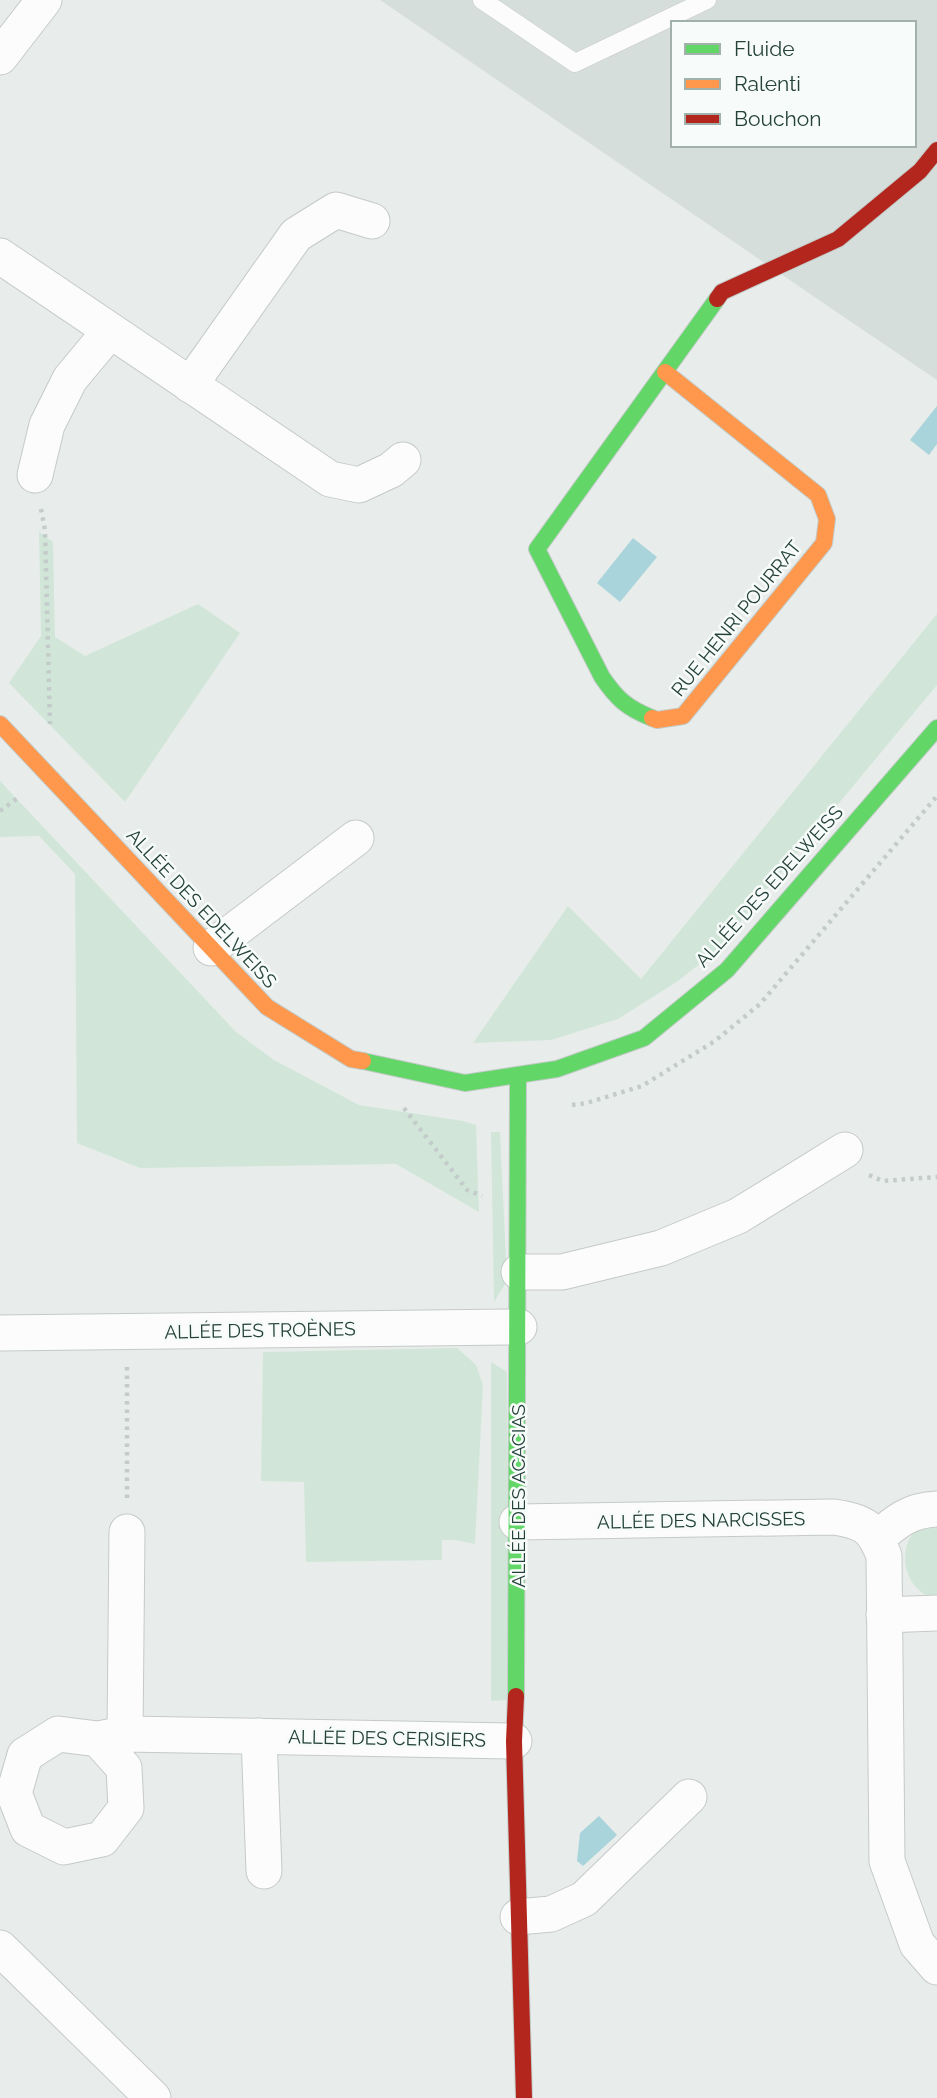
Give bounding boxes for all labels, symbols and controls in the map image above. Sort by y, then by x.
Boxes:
legend [671,21,916,147]
text: Fluide [734,36,795,61]
text: Ralenti [734,71,801,96]
text: Bouchon [734,106,821,131]
street label: RUE HENRI POURRAT [666,535,806,700]
street label: ALLÉE DES EDELWEISS [691,801,847,971]
street label: ALLÉE DES EDELWEISS [123,824,281,992]
street label: ALLÉE DES TROÈNES [164,1317,356,1343]
street label: ALLÉE DES ACACIAS [507,1404,529,1588]
street label: ALLÉE DES NARCISSES [597,1507,805,1533]
street label: ALLÉE DES CERISIERS [288,1725,486,1751]

